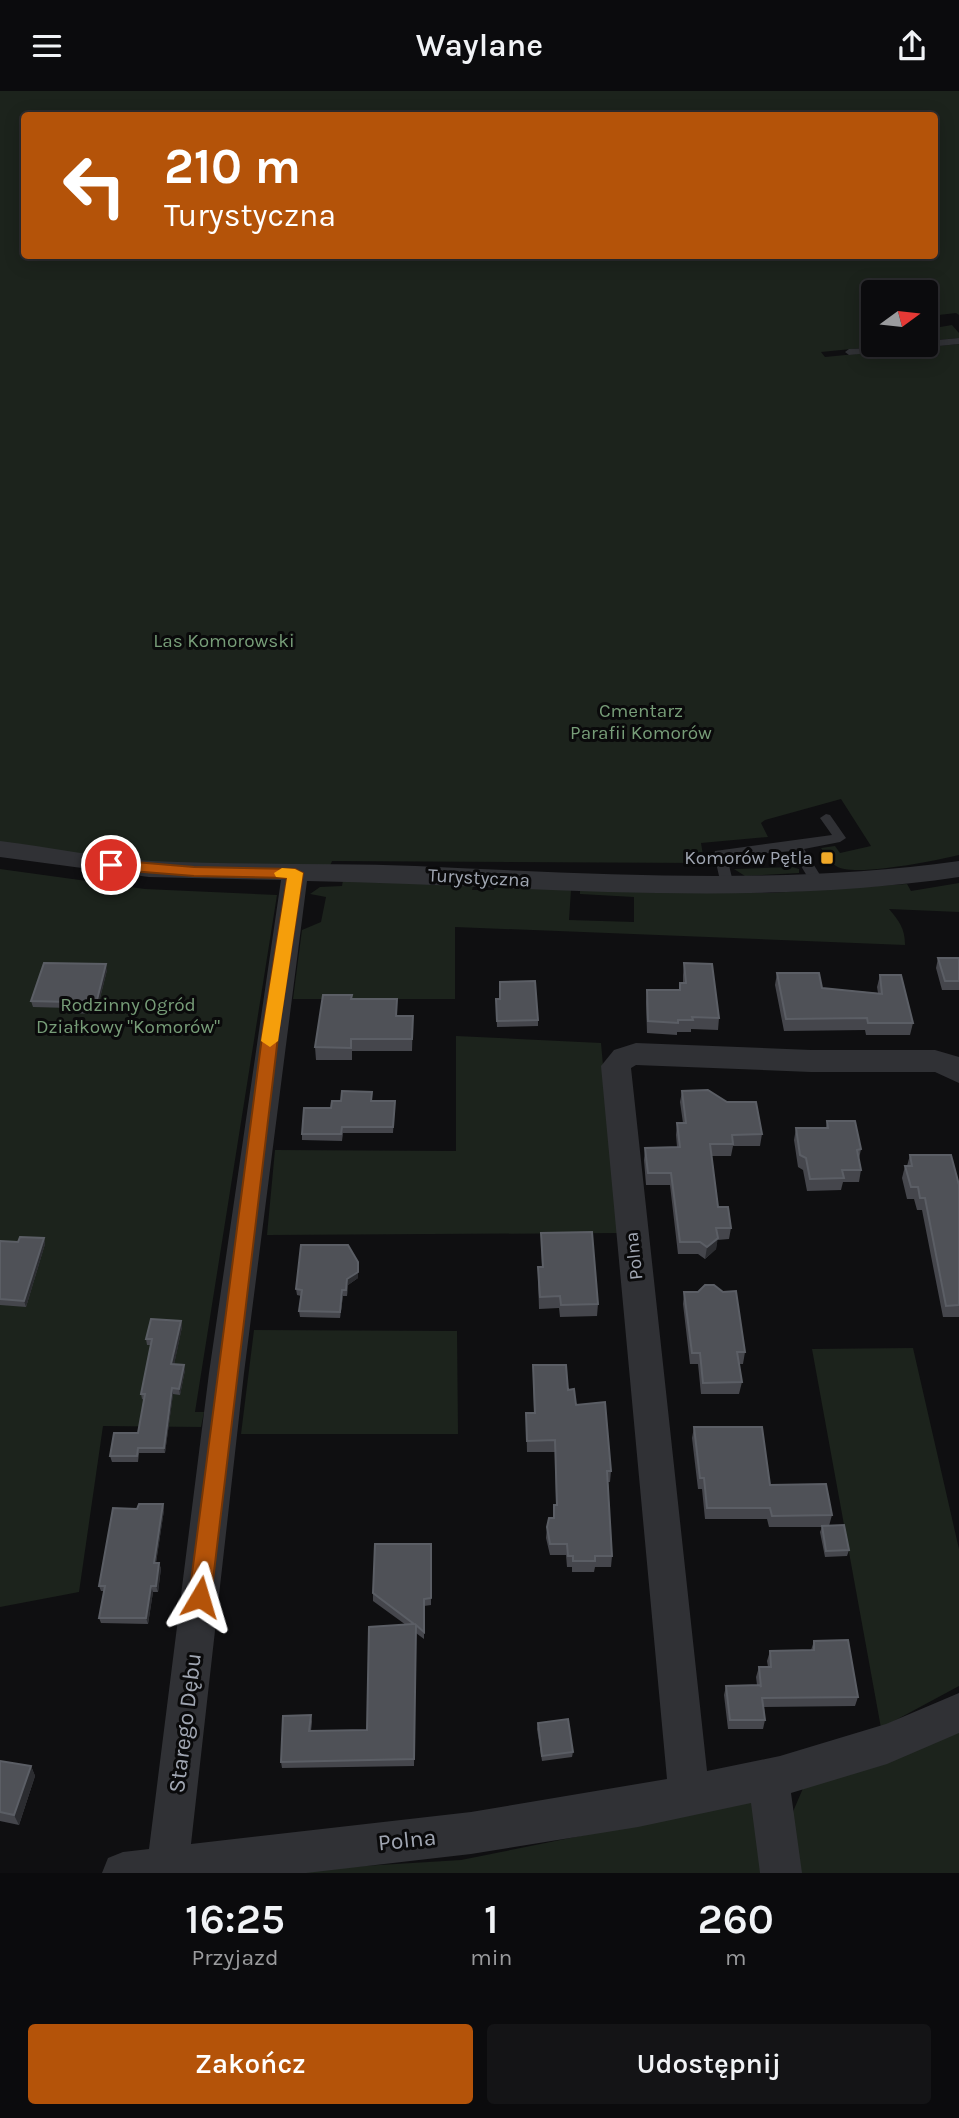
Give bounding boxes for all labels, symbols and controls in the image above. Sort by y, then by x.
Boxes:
icon: menu [28,27,66,65]
text: Waylane [416,27,543,64]
icon: share [893,27,931,65]
text: 210 m [164,138,301,195]
icon: left [49,140,140,231]
text: Turystyczna [164,197,336,234]
north arrow [861,280,938,357]
map controls [861,280,938,357]
park label: Las Komorowski [153,630,295,652]
park label: Cmentarz Parafii Komorów [570,700,712,744]
pin [81,835,141,895]
icon: arrive [92,846,130,884]
place label: Komorów Pętla [684,847,813,869]
marker: Komorów Pętla [819,850,835,866]
street label: Turystyczna [427,864,531,892]
park label: Rodzinny Ogród Działkowy "Komorów" [36,994,220,1038]
street label: Polna [621,1231,647,1281]
position arrow [163,1560,237,1634]
street label: Starego Dębu [163,1651,207,1795]
street label: Polna [377,1824,437,1856]
text: 16:25 [185,1894,285,1944]
text: 1 [484,1894,499,1944]
text: 260 [698,1894,774,1944]
text: Przyjazd [192,1944,279,1971]
text: min [470,1944,512,1971]
text: m [725,1944,747,1971]
button: Zakończ [28,2024,473,2104]
button: Udostępnij [487,2024,931,2104]

